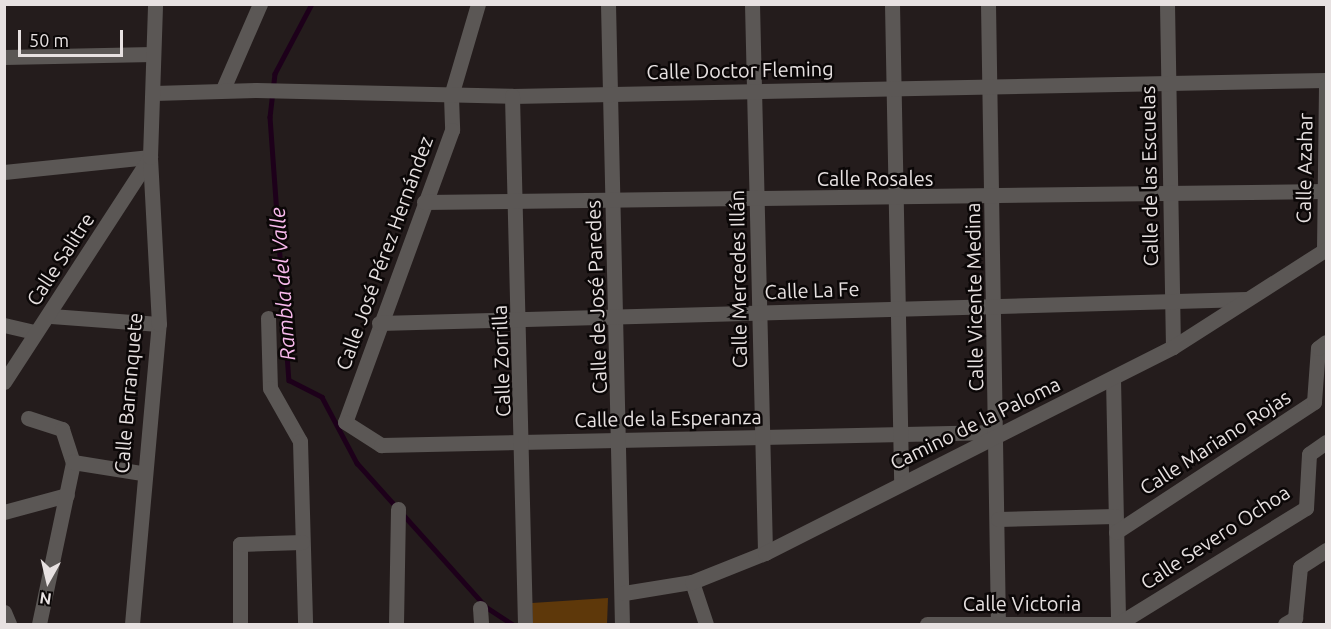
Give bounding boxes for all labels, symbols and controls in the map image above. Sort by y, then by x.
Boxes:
scale bar [21,18,126,56]
text: 50 m [29,30,69,50]
street label: Calle Doctor Fleming [646,56,834,84]
street label: Calle de las Escuelas [1135,85,1163,267]
street label: Calle Azahar [1291,112,1317,224]
street label: Calle José Pérez Hernández [330,133,438,373]
street label: Calle Rosales [817,166,933,190]
street label: Calle Mercedes Illán [724,190,752,368]
street label: Calle de José Paredes [581,200,611,394]
street label: Calle Vicente Medina [960,202,988,392]
water label: Rambla del Valle [264,207,300,361]
street label: Calle Salitre [21,208,99,310]
street label: Calle La Fe [764,276,860,304]
street label: Calle Zorrilla [487,304,515,418]
street label: Calle Barranquete [109,312,147,474]
street label: Camino de la Paloma [886,371,1064,475]
street label: Calle Mariano Rojas [1135,384,1295,500]
street label: Calle de la Esperanza [574,404,762,432]
street label: Calle Severo Ochoa [1136,480,1294,594]
north arrow [18,551,78,611]
text: N [38,589,53,609]
street label: Calle Victoria [963,591,1081,615]

